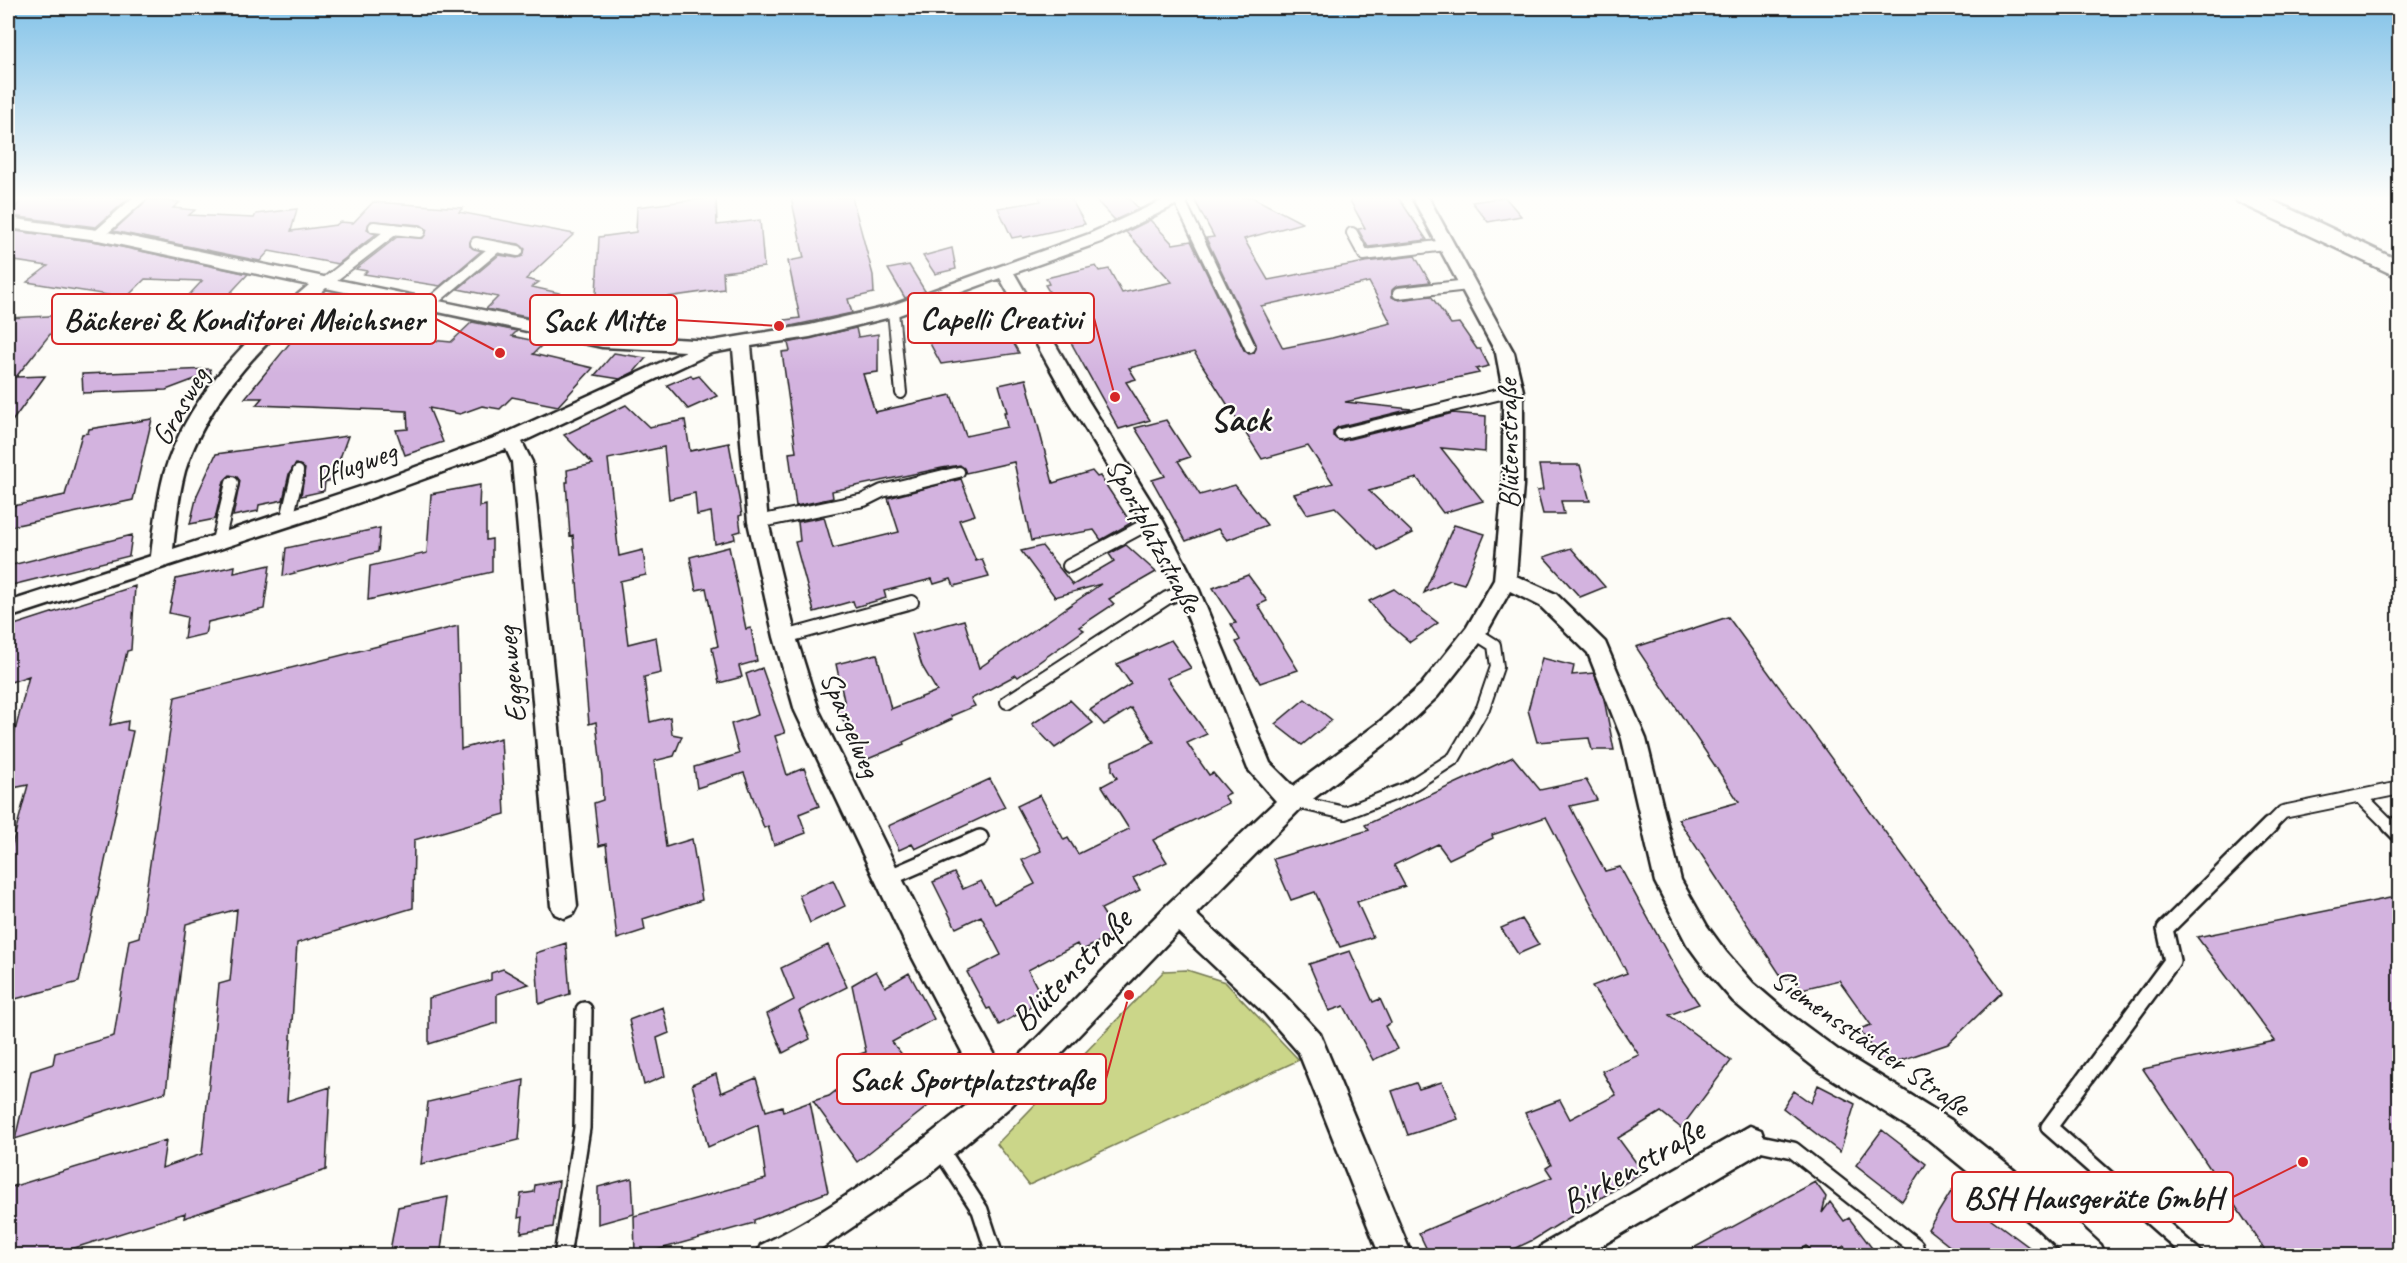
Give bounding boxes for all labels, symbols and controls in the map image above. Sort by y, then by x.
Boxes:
callout: Capelli Creativi [908,293,1094,343]
callout: Bäckerei & Konditorei Meichsner [52,294,436,344]
callout: Sack Mitte [530,295,677,345]
text: Capelli Creativi [920,298,1086,339]
text: Bäckerei & Konditorei Meichsner [64,299,428,340]
text: Sack Mitte [542,300,667,341]
street label: Grasweg [142,359,218,452]
street label: Blütenstraße [1488,376,1528,509]
district label: Sack [1210,396,1274,442]
street label: Pflugweg [308,431,404,496]
street label: Sportplatzstraße [1097,451,1212,621]
street label: Eggenweg [487,623,535,725]
street label: Spargelweg [812,665,891,785]
street label: Blütenstraße [1000,896,1143,1042]
street label: Siemensstädter Straße [1765,960,1979,1126]
callout: Sack Sportplatzstraße [837,1054,1106,1104]
text: Sack Sportplatzstraße [848,1059,1097,1100]
street label: Birkenstraße [1553,1105,1714,1225]
callout: BSH Hausgeräte GmbH [1952,1172,2233,1222]
text: BSH Hausgeräte GmbH [1964,1177,2228,1218]

